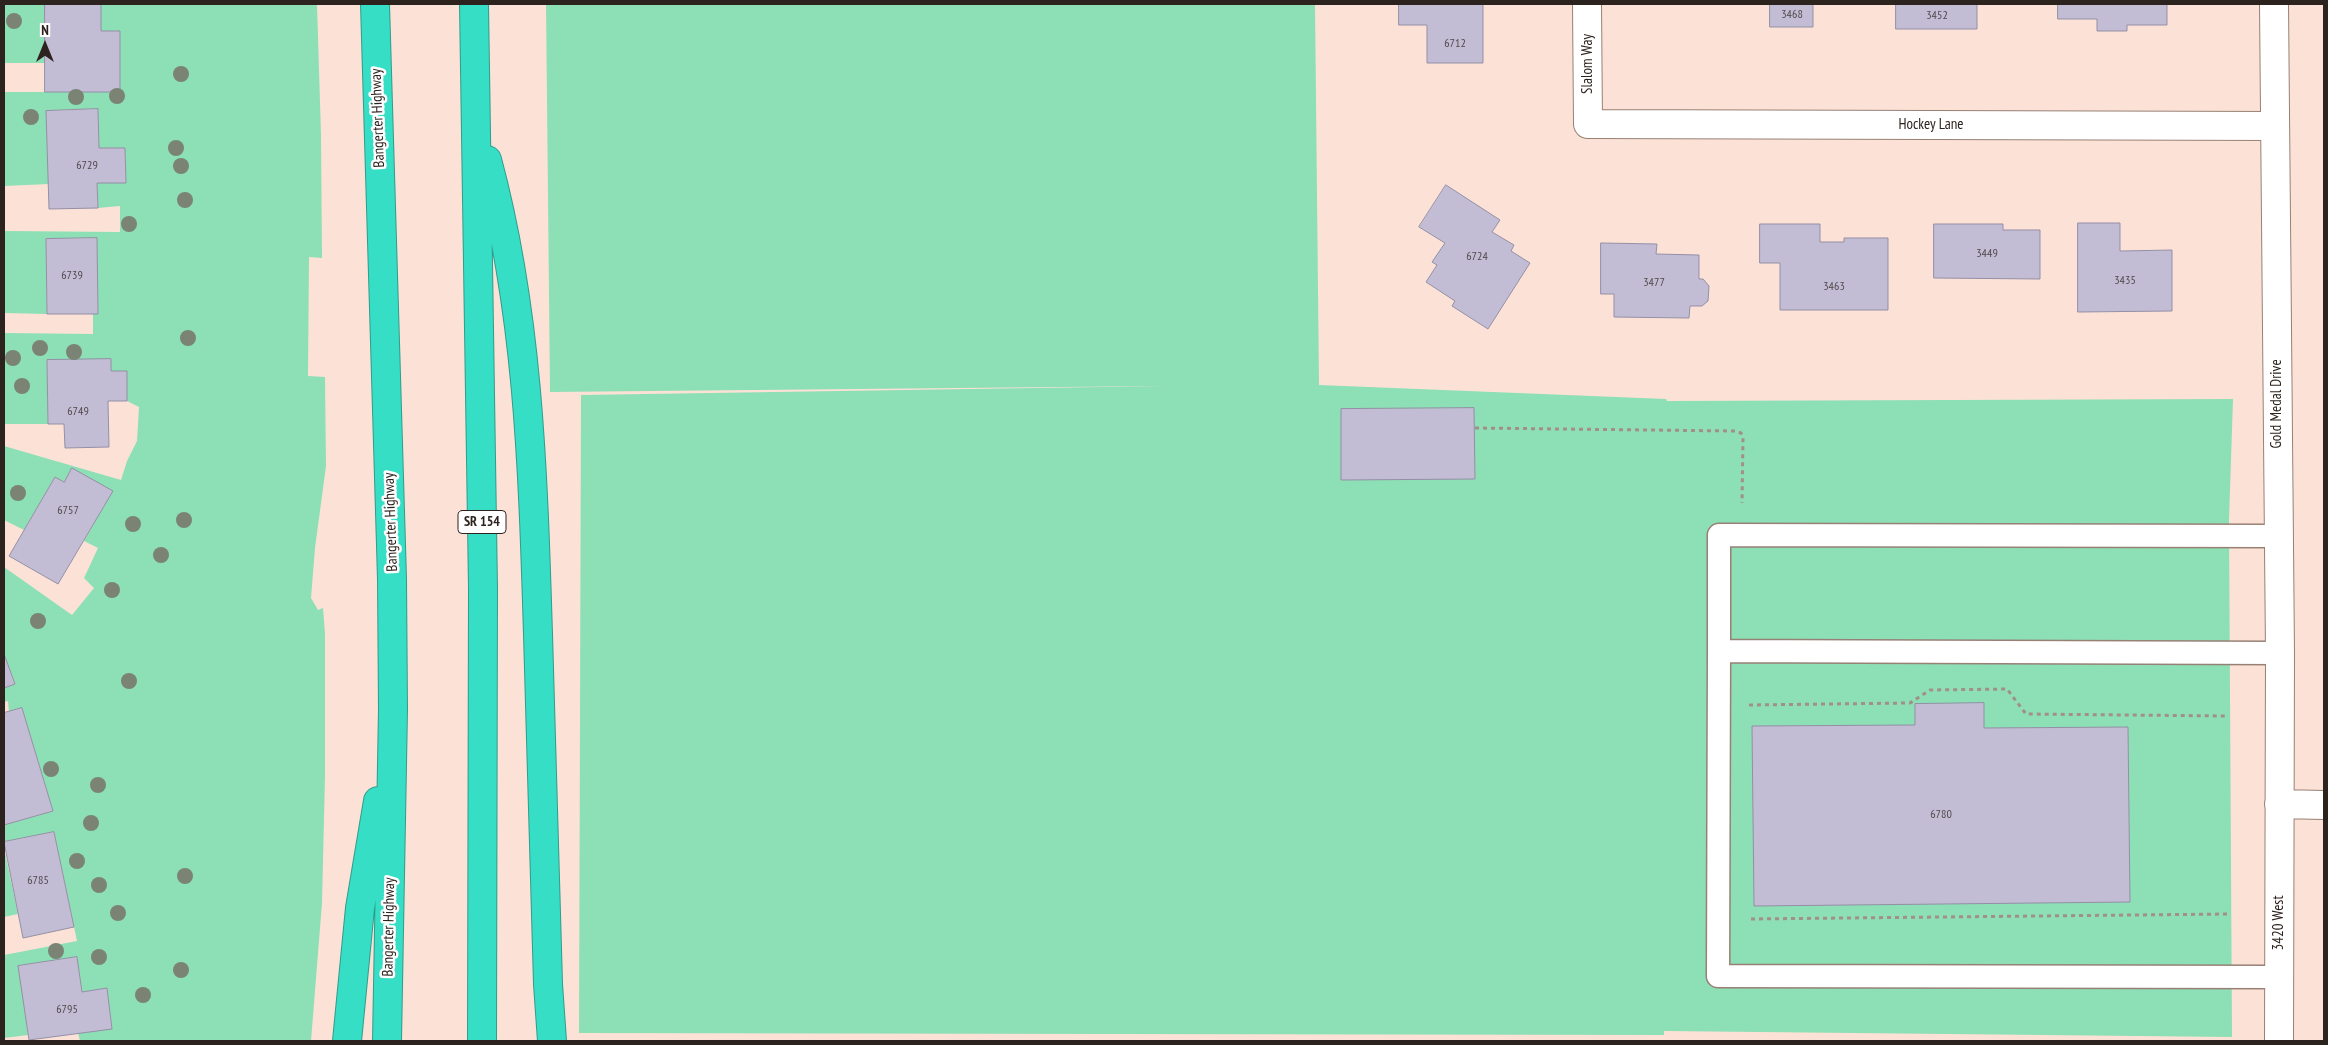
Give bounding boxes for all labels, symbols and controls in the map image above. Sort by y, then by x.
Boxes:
house number: 3468 [1781,8,1803,22]
house number: 3452 [1926,9,1948,23]
north arrow [20,20,70,70]
text: N [41,21,49,39]
street label: Slalom Way [1579,34,1597,94]
house number: 6712 [1444,37,1466,51]
street label: Bangerter Highway [367,68,389,168]
street label: Hockey Lane [1898,116,1964,134]
house number: 6729 [76,159,98,173]
house number: 3449 [1976,247,1998,261]
house number: 6724 [1466,250,1488,264]
house number: 6739 [61,269,83,283]
house number: 3435 [2114,274,2136,288]
house number: 3477 [1643,276,1665,290]
house number: 3463 [1823,280,1845,294]
street label: Gold Medal Drive [2268,359,2286,449]
house number: 6749 [67,405,89,419]
street label: Bangerter Highway [380,472,402,572]
house number: 6757 [57,504,79,518]
road number: SR 154 [458,511,506,534]
house number: 6780 [1930,808,1952,822]
house number: 6785 [27,874,49,888]
street label: Bangerter Highway [379,877,399,977]
street label: 3420 West [2270,895,2288,951]
house number: 6795 [56,1003,78,1017]

